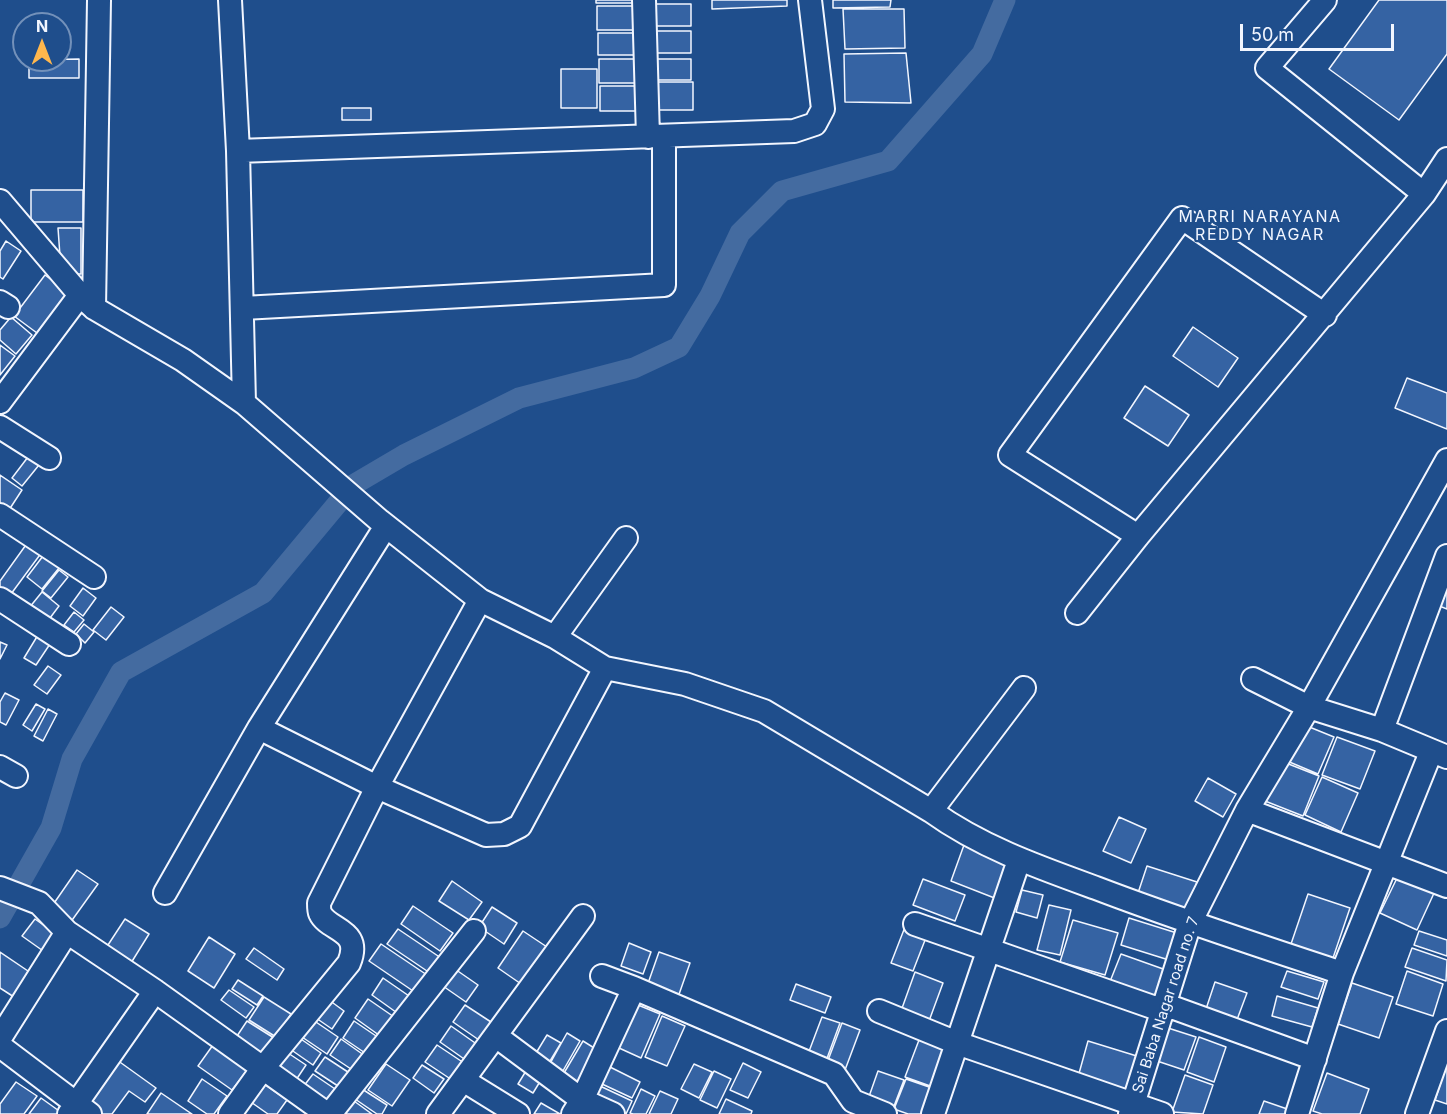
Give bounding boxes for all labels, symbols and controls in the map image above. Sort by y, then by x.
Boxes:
north arrow [12,12,72,72]
scale bar [1243,12,1398,50]
text: N [36,16,48,36]
text: 50 m [1251,24,1294,45]
district label: MARRI NARAYANA REDDY NAGAR [1179,207,1341,245]
street label: Sai Baba Nagar road no. 7 [1129,914,1203,1096]

